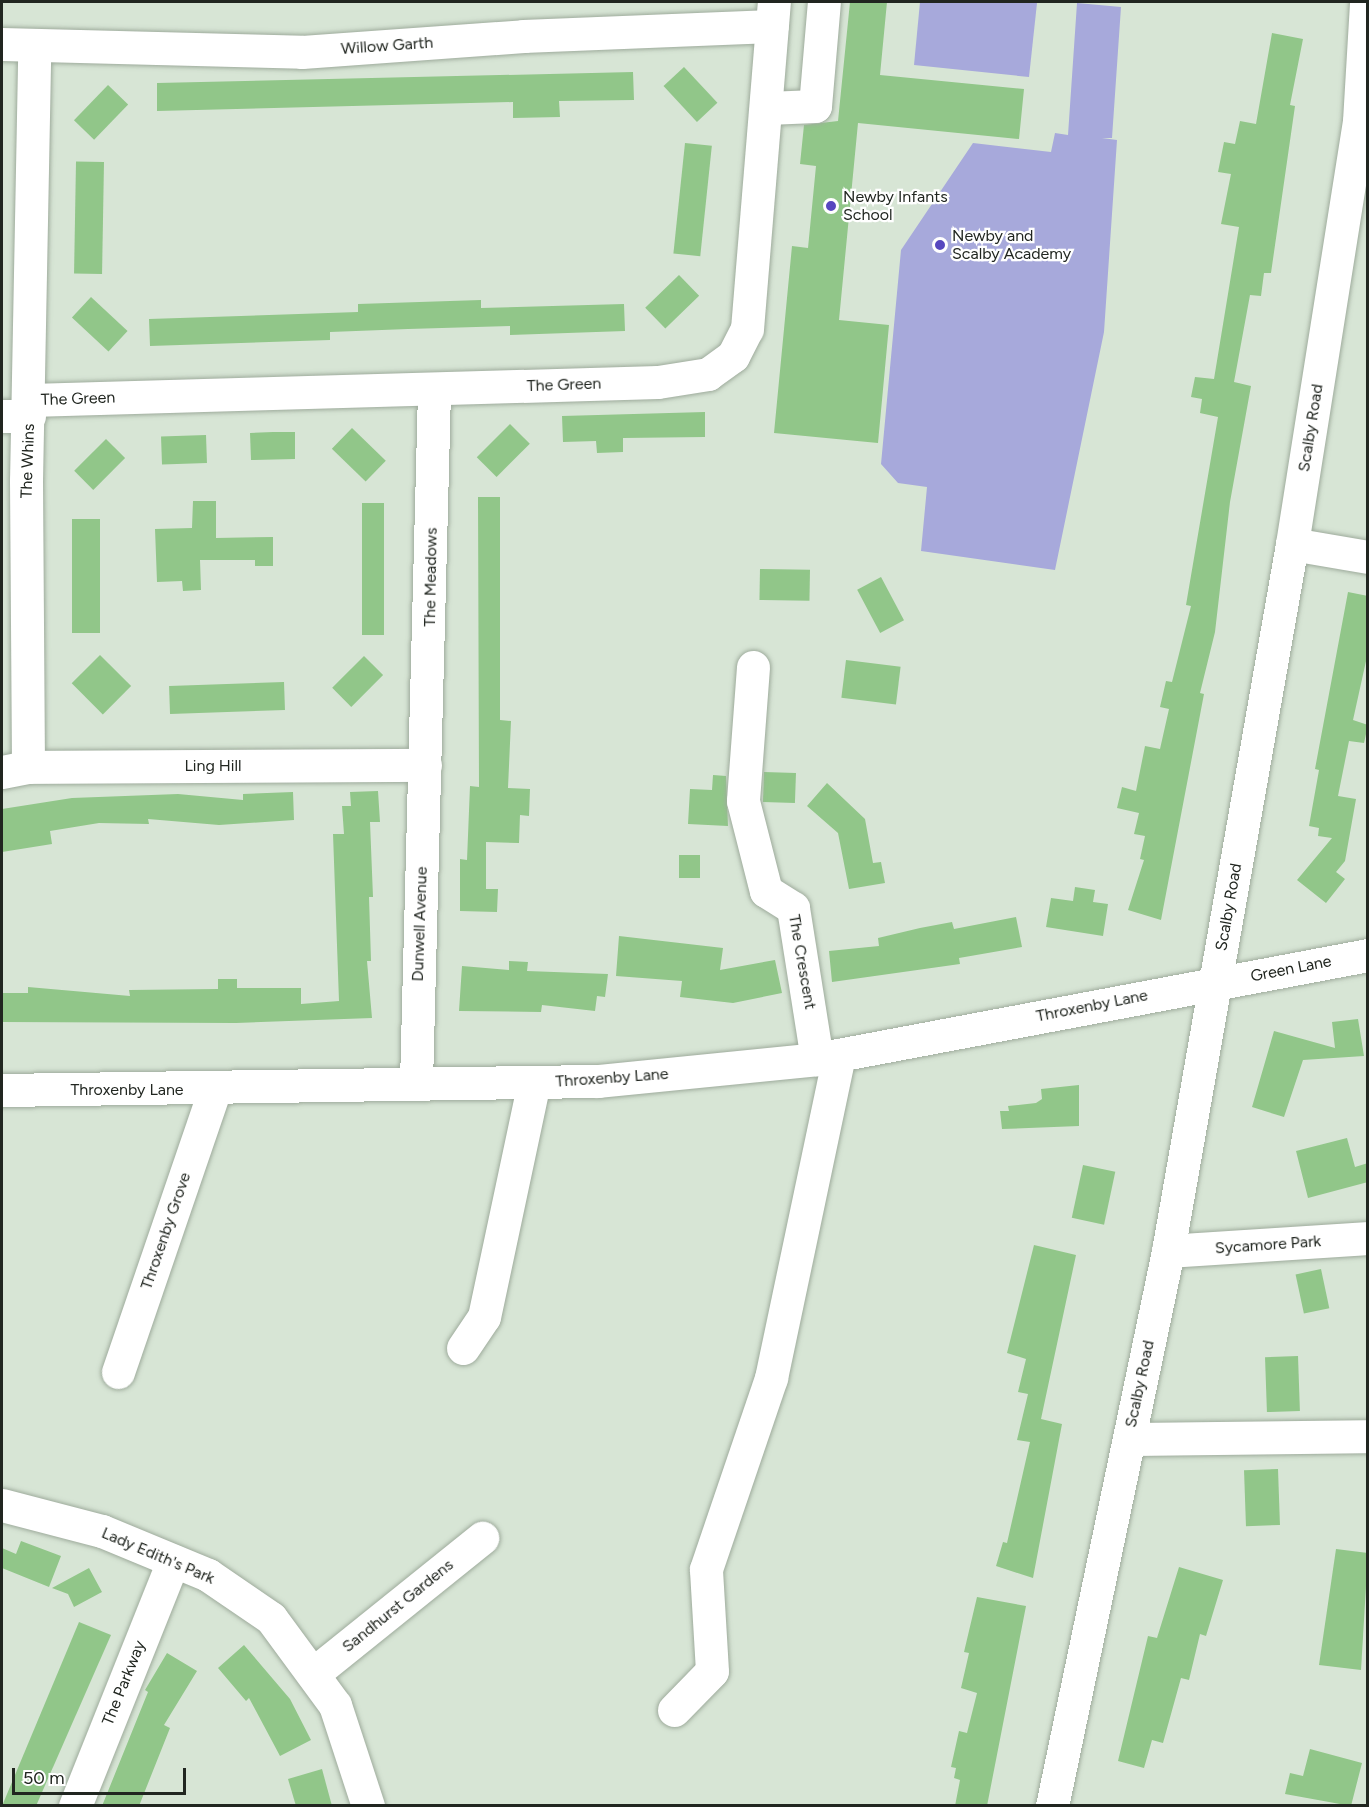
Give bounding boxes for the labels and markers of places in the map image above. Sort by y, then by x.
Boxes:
place label: Newby Infants School [843,187,948,225]
marker: Newby Infants School [824,199,838,213]
place label: Newby and Scalby Academy [952,226,1071,264]
marker: Newby and Scalby Academy [933,238,947,252]

